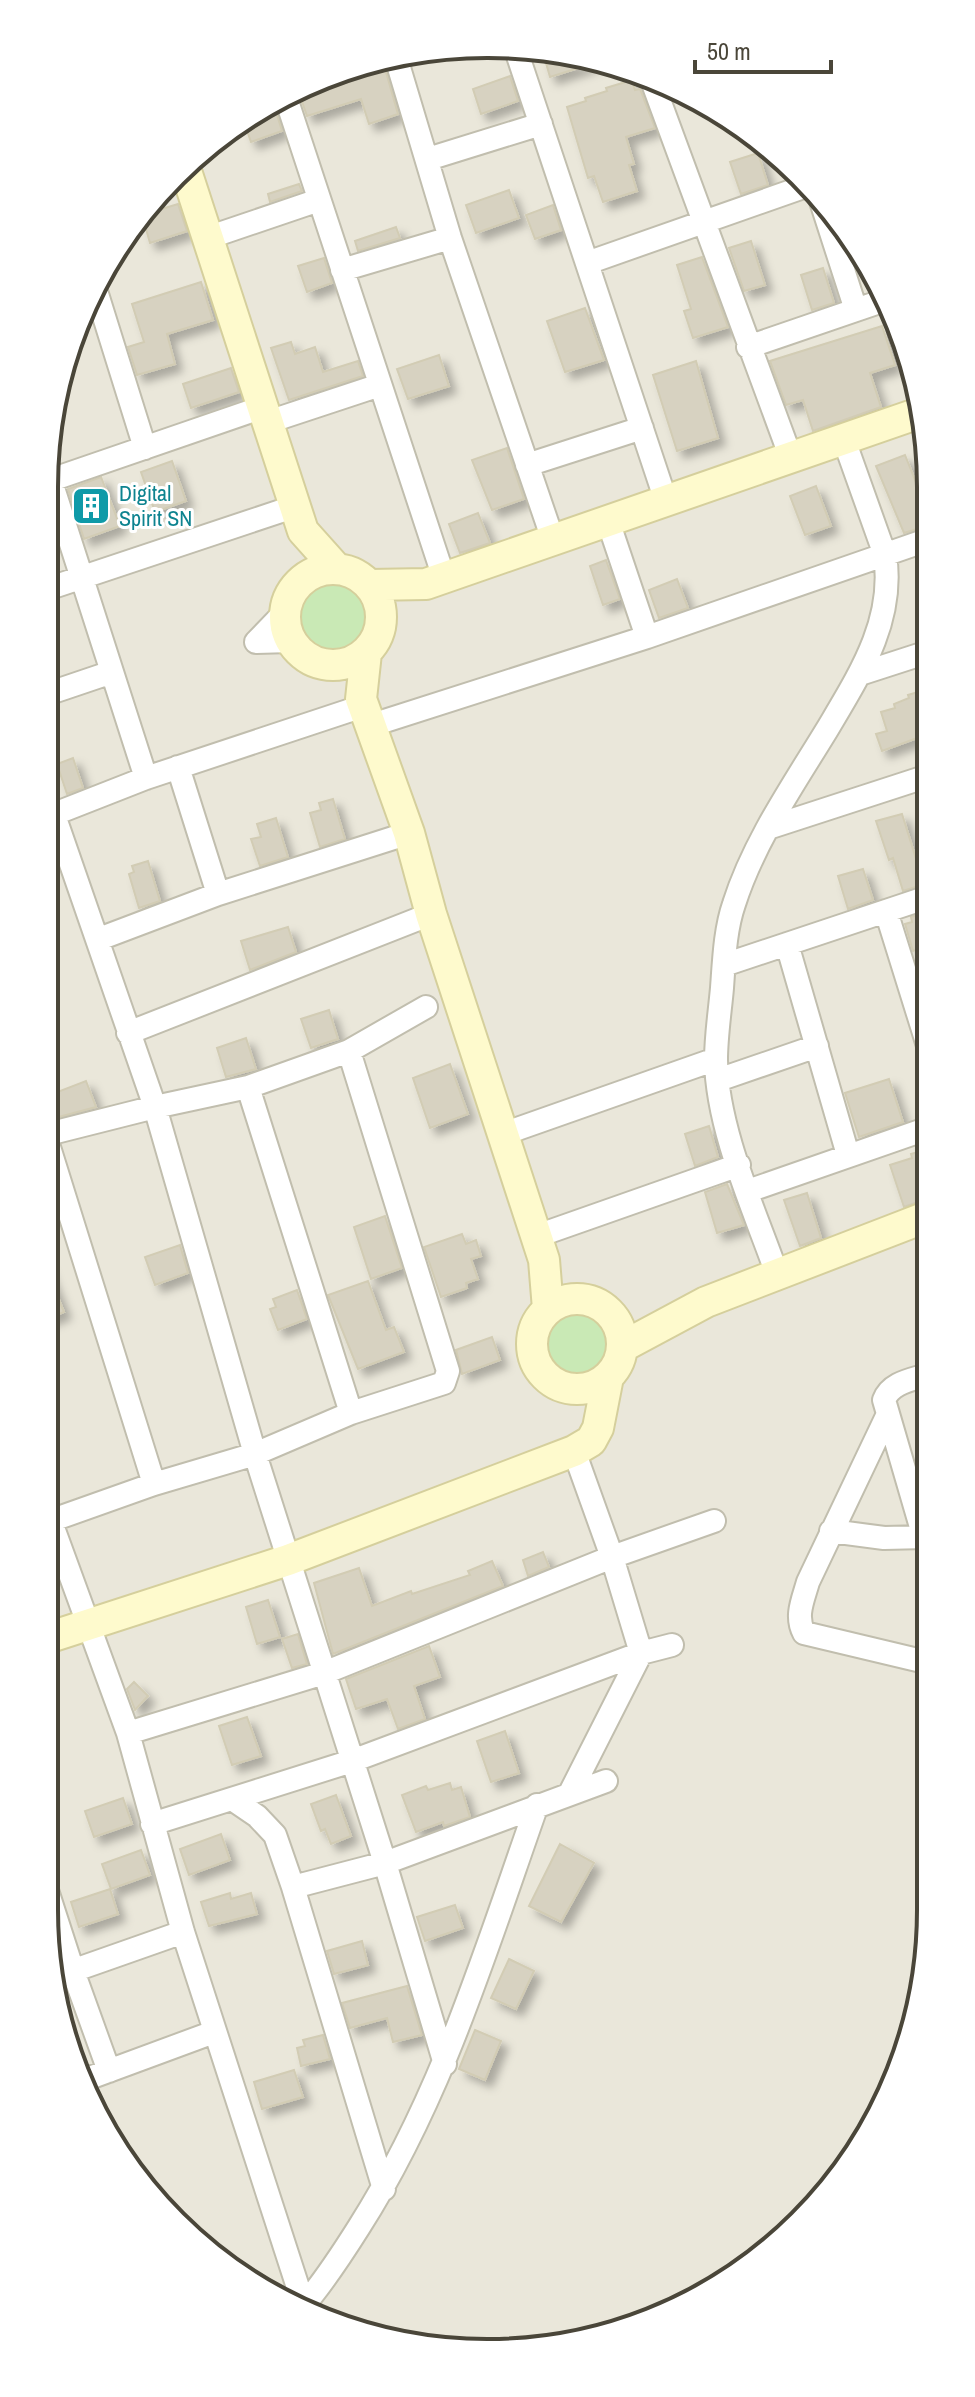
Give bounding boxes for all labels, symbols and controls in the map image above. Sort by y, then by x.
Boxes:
scale bar [695,24,831,74]
text: 50 m [707,35,751,67]
place label: Digital Spirit SN [119,478,192,533]
building icon: Digital Spirit SN [70,485,112,527]

